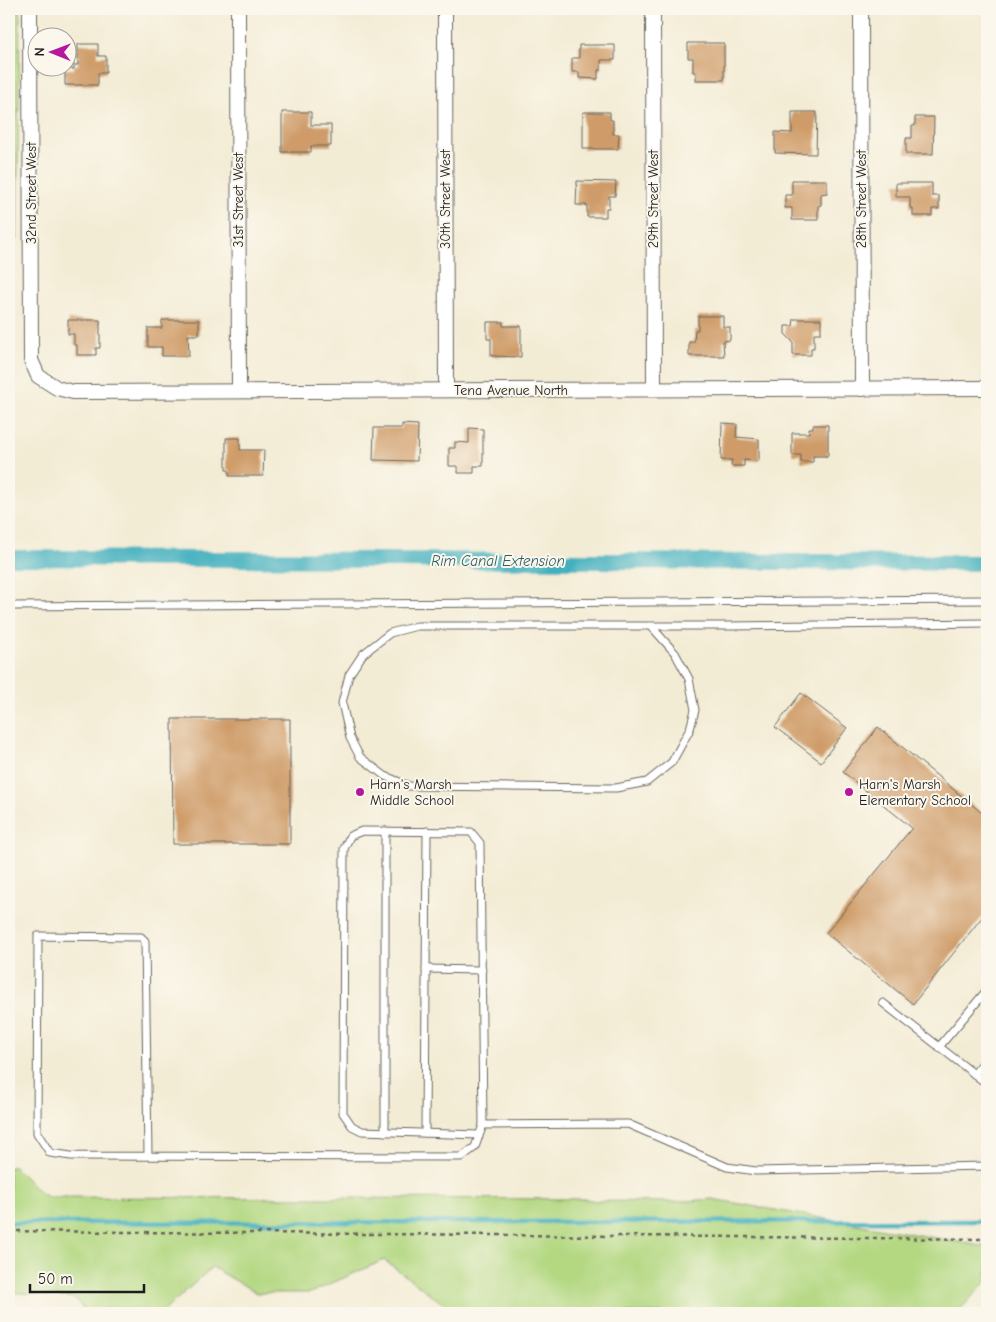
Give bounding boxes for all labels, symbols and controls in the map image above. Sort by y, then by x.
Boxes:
north arrow [28,28,78,78]
text: N [31,47,48,56]
street label: 32nd Street West [23,141,40,244]
street label: 30th Street West [437,148,454,249]
street label: 29th Street West [645,149,662,248]
street label: 28th Street West [853,149,870,248]
street label: 31st Street West [230,152,247,247]
street label: Tena Avenue North [454,382,568,399]
water label: Rim Canal Extension [431,552,565,570]
place label: Harn's Marsh Middle School [370,776,454,809]
place label: Harn's Marsh Elementary School [859,776,971,809]
marker: Harn's Marsh Middle School [354,786,366,798]
marker: Harn's Marsh Elementary School [843,786,855,798]
scale bar [30,1262,144,1294]
text: 50 m [38,1270,73,1288]

